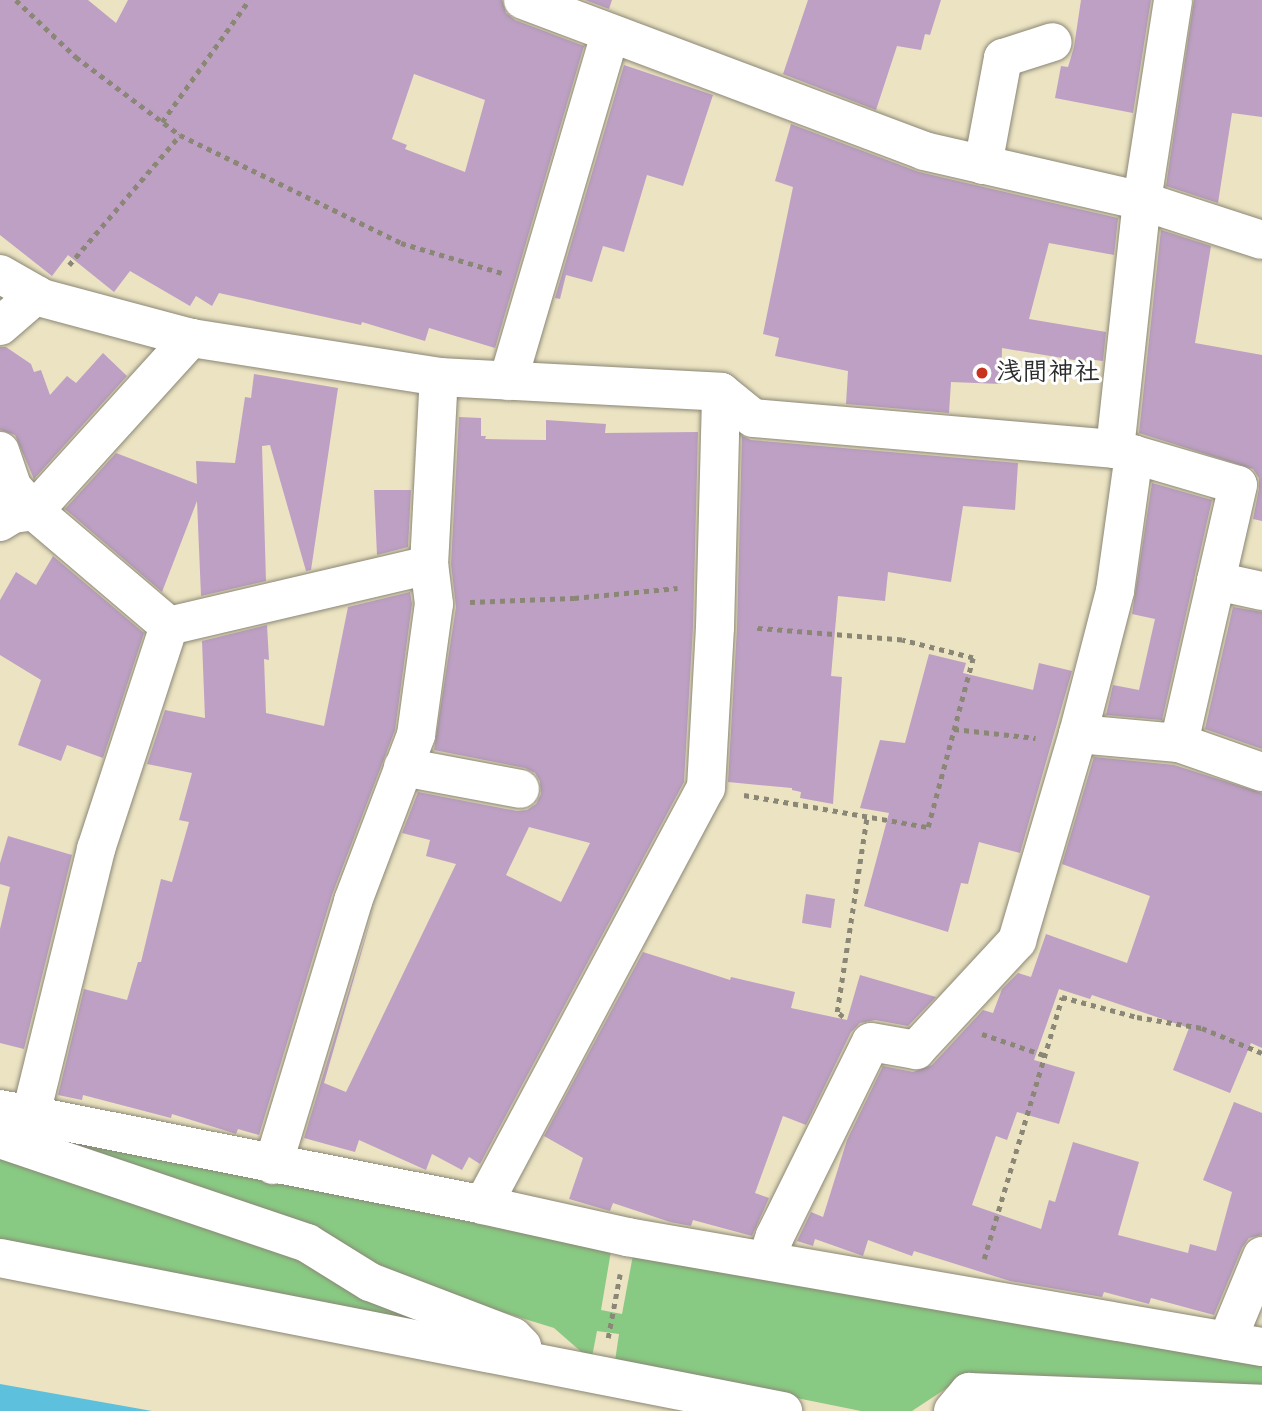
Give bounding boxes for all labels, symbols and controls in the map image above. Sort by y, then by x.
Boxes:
place label: 浅間神社 [996,357,1100,389]
marker: 浅間神社 [974,365,990,381]

